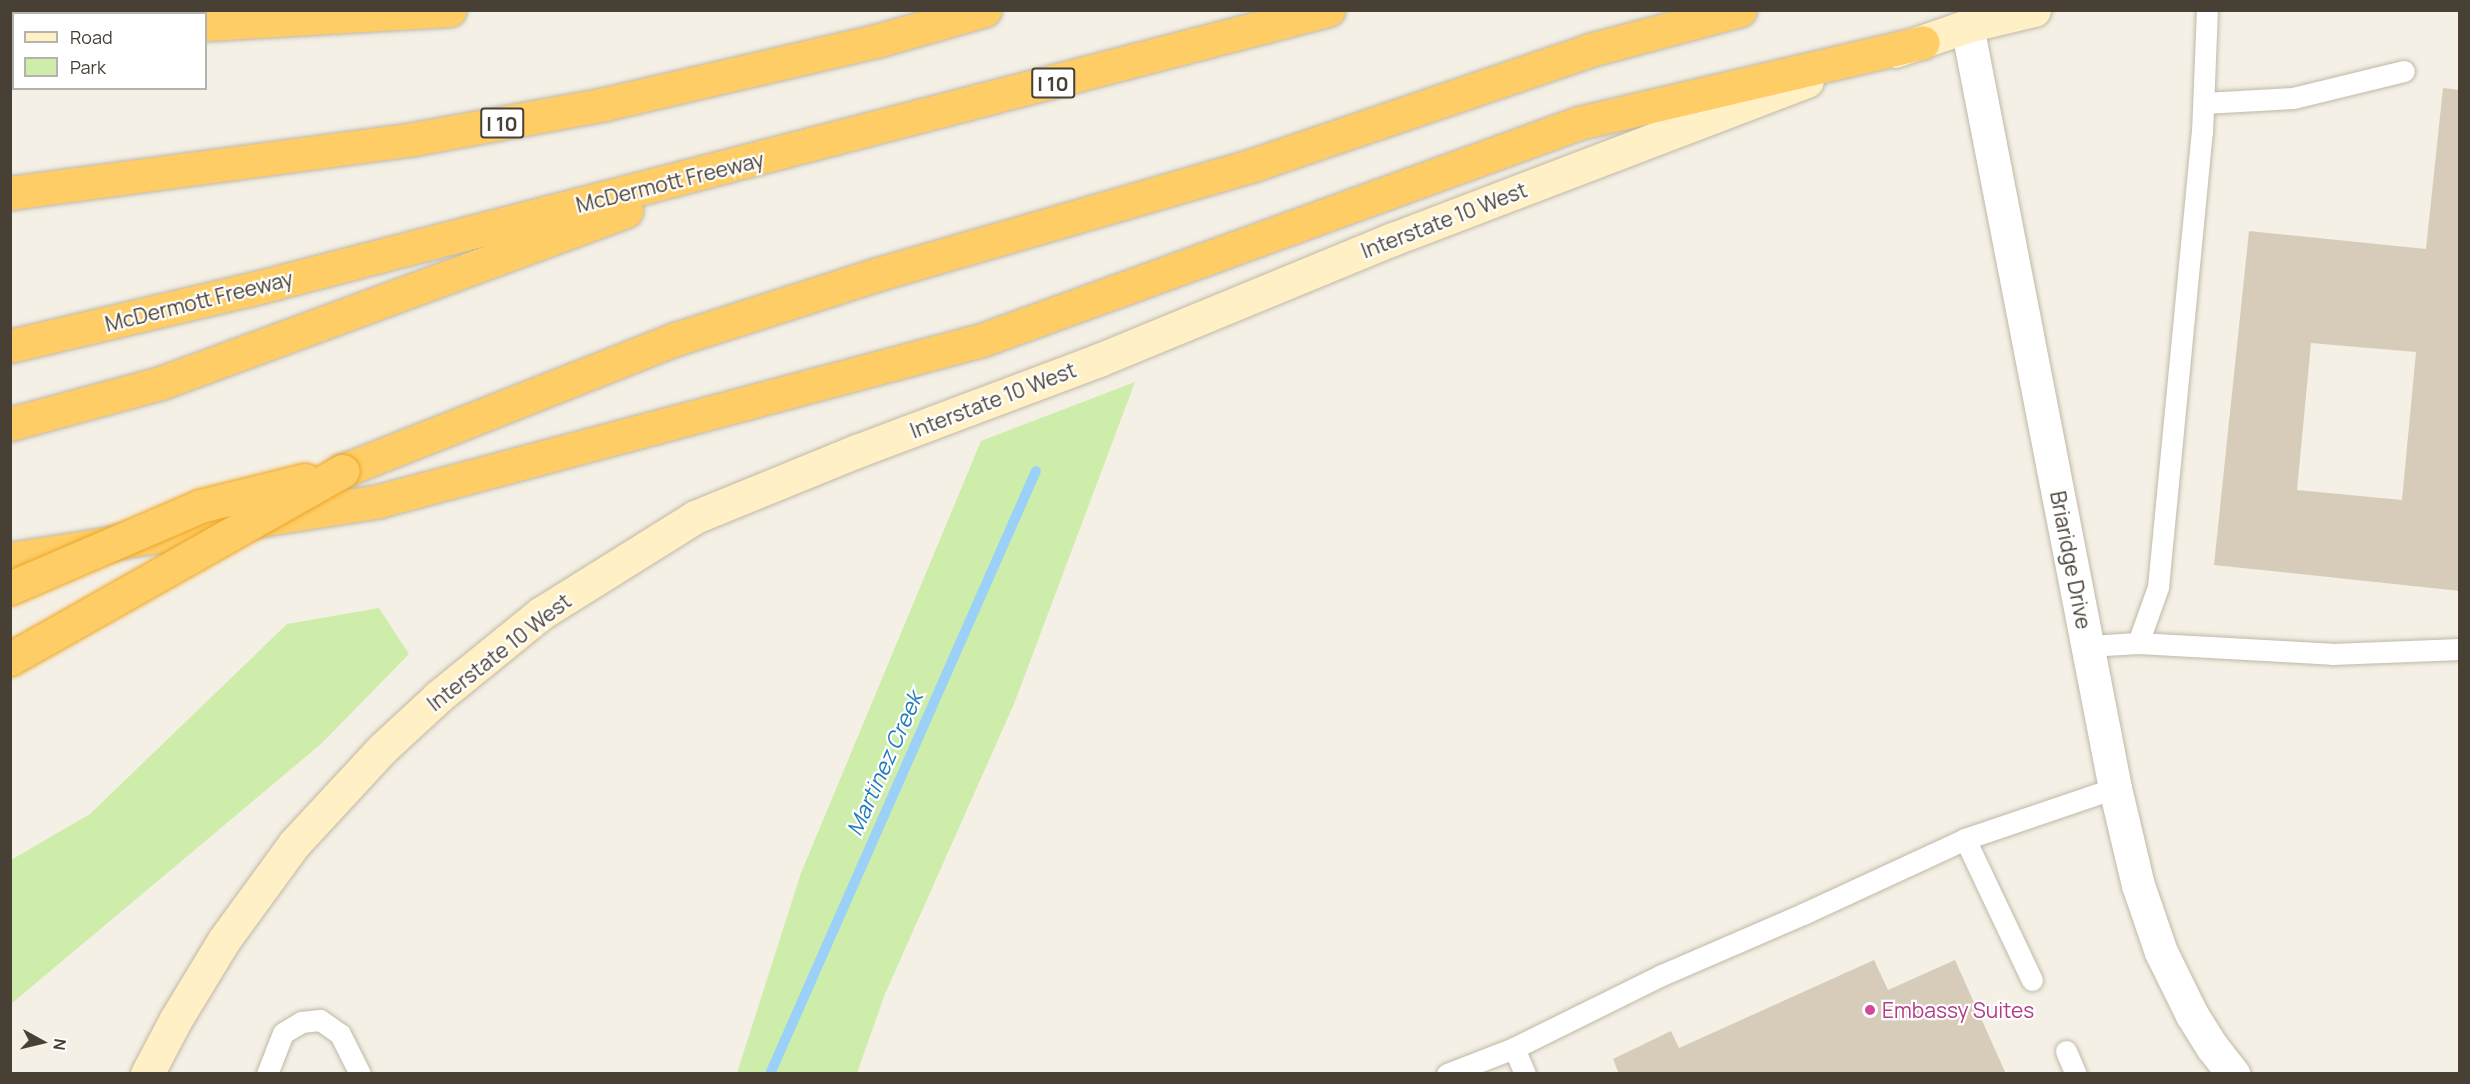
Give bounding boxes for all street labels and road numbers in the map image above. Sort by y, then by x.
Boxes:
road number: I 10 [1030,66,1076,100]
road number: I 10 [480,106,524,140]
street label: McDermott Freeway [573,146,767,218]
street label: Interstate 10 West [1357,177,1531,263]
street label: McDermott Freeway [102,265,296,337]
street label: Interstate 10 West [906,357,1080,443]
street label: Briaridge Drive [2045,489,2097,631]
street label: Interstate 10 West [422,588,576,716]

